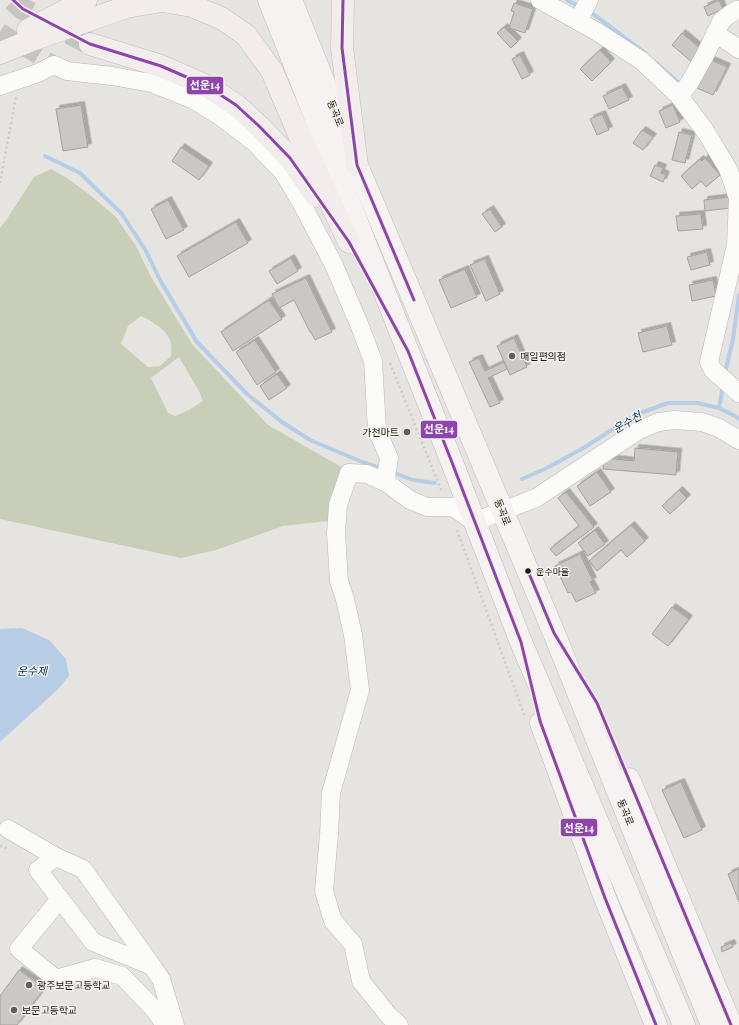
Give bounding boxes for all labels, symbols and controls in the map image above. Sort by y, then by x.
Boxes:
line badge: 선운14 [186,76,224,95]
text: 선운14 [190,77,220,92]
street label: 동곡로 [324,98,348,128]
place label: 매일편의점 [520,349,566,363]
marker: 매일편의점 [507,351,517,361]
water label: 운수천 [610,407,646,436]
line badge: 선운14 [420,420,458,439]
text: 선운14 [424,421,454,436]
place label: 가천마트 [362,425,399,439]
marker: 가천마트 [402,427,412,437]
street label: 동곡로 [491,497,515,527]
place label: 운수마을 [536,565,569,577]
marker: 운수마을 [523,566,533,576]
water label: 운수제 [17,663,49,678]
street label: 동곡로 [614,797,638,827]
line badge: 선운14 [560,818,598,837]
text: 선운14 [564,820,594,835]
place label: 광주보문고등학교 [37,978,111,992]
marker: 광주보문고등학교 [24,980,34,990]
place label: 보문고등학교 [22,1003,77,1017]
marker: 보문고등학교 [9,1005,19,1015]

